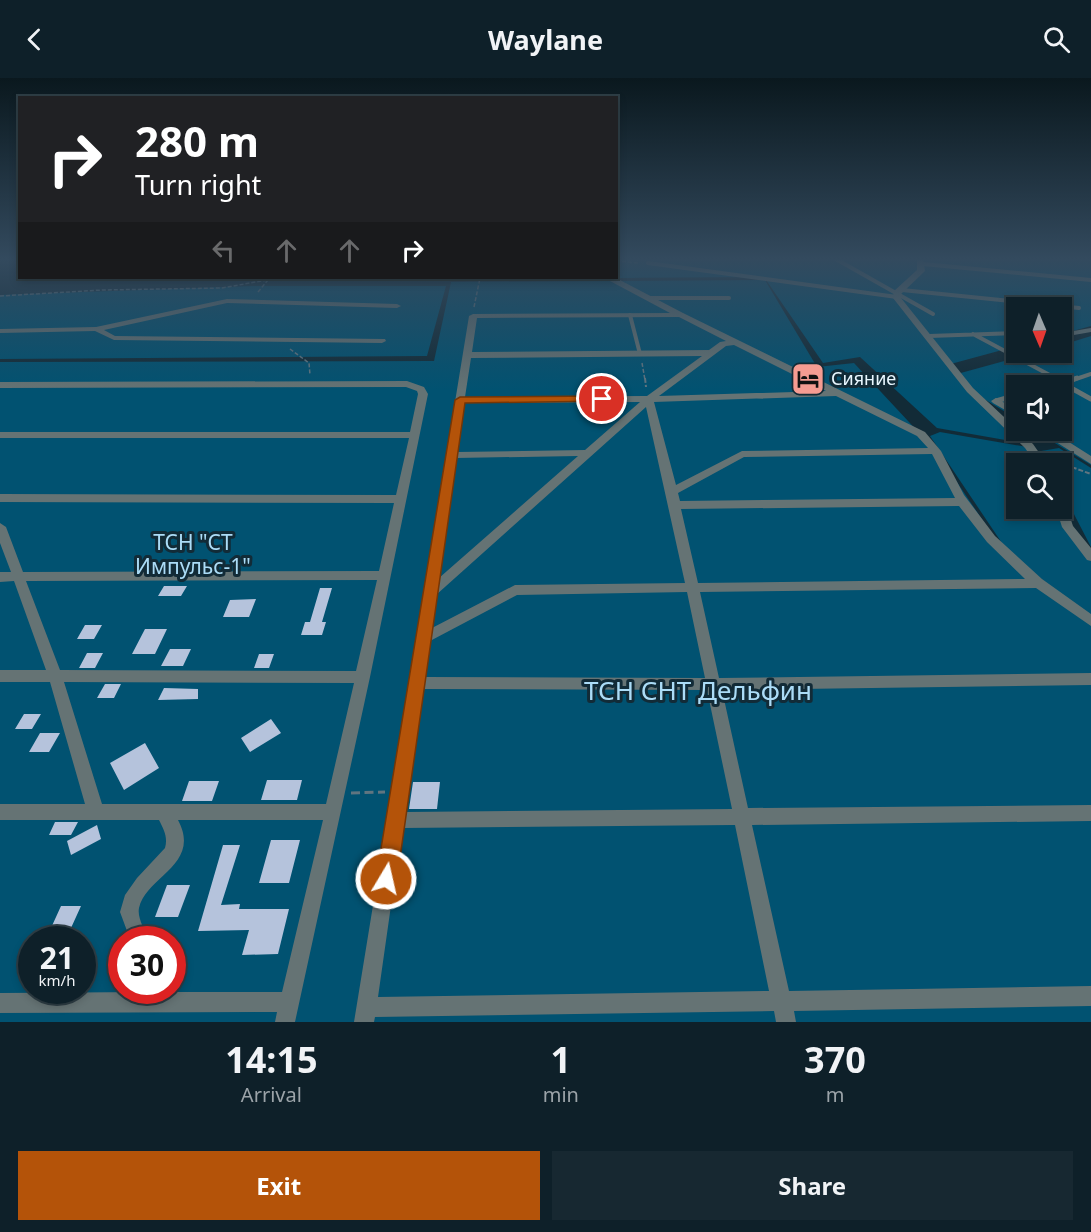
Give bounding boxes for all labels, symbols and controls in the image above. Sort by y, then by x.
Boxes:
text: Waylane [488,21,603,58]
icon: back [18,23,51,56]
icon: search [1040,23,1073,56]
text: 280 m [135,112,259,169]
icon: right [36,120,114,198]
text: Turn right [135,166,261,203]
icon: left [207,234,240,267]
icon: ahead [270,234,303,267]
icon: ahead [333,234,366,267]
icon: right [396,234,429,267]
north arrow [1006,297,1072,363]
map controls [1006,297,1072,519]
hotel icon: Сияние [790,361,826,397]
place label: Сияние [831,366,896,390]
pin [576,373,627,424]
button: sound [1006,375,1072,441]
icon: arrive [585,382,618,415]
button: search [1006,453,1072,519]
park label: ТСН "СТ Импульс-1" [135,528,251,580]
park label: ТСН СНТ Дельфин [584,672,812,708]
position arrow [354,847,418,911]
speed limit sign: 30 [108,926,186,1004]
text: 21 [40,937,74,978]
text: km/h [39,970,75,990]
text: 14:15 [225,1035,318,1084]
text: 1 [551,1035,571,1084]
text: 370 [804,1035,866,1084]
text: Arrival [241,1081,302,1108]
text: min [543,1081,579,1108]
text: m [826,1081,844,1108]
button: Exit [18,1151,540,1220]
button: Share [552,1151,1073,1220]

